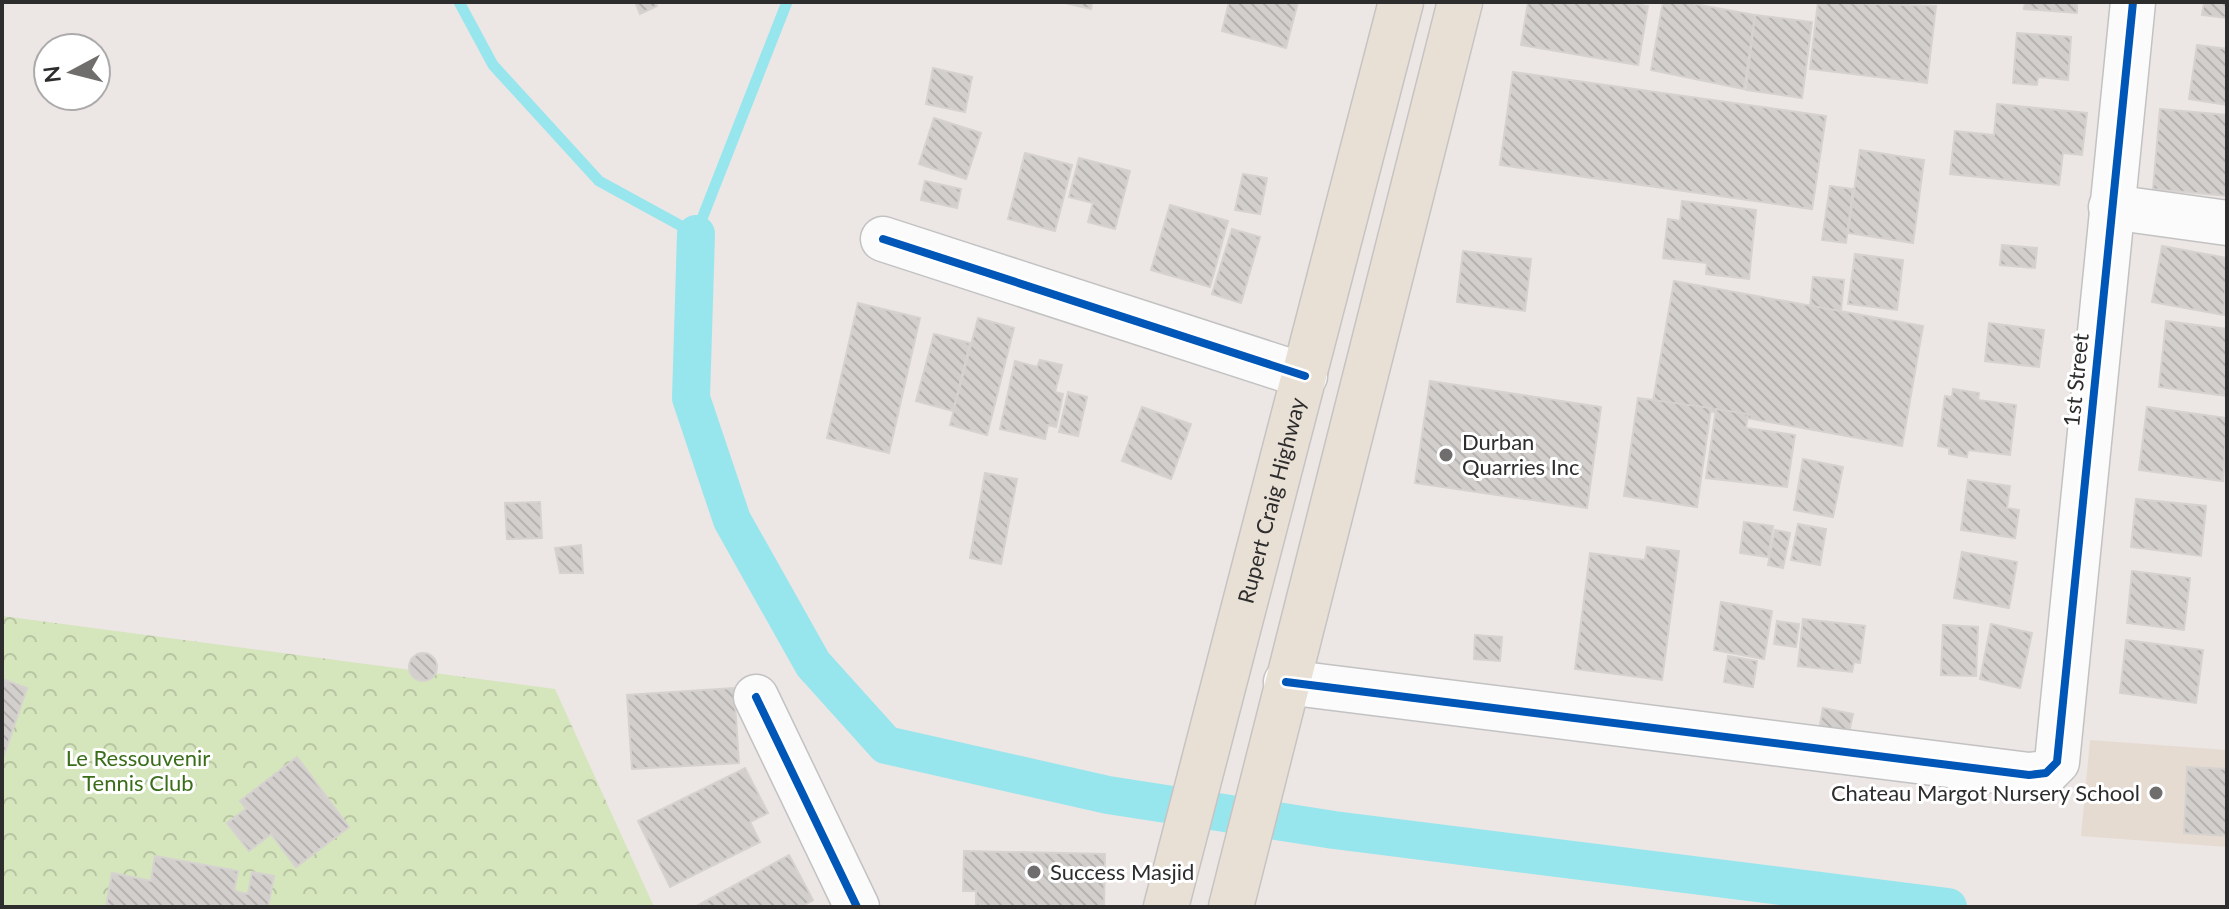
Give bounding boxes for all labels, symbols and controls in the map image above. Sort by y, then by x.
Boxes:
north arrow [32,32,112,112]
text: N [37,64,66,85]
street label: 1st Street [2057,332,2094,428]
street label: Rupert Craig Highway [1231,394,1311,606]
place label: Durban Quarries Inc [1462,428,1580,480]
marker: Durban Quarries Inc [1437,446,1455,464]
park label: Le Ressouvenir Tennis Club [66,744,210,796]
place label: Chateau Margot Nursery School [1831,779,2140,806]
marker: Chateau Margot Nursery School [2147,784,2165,802]
place label: Success Masjid [1050,858,1194,885]
marker: Success Masjid [1025,863,1043,881]

